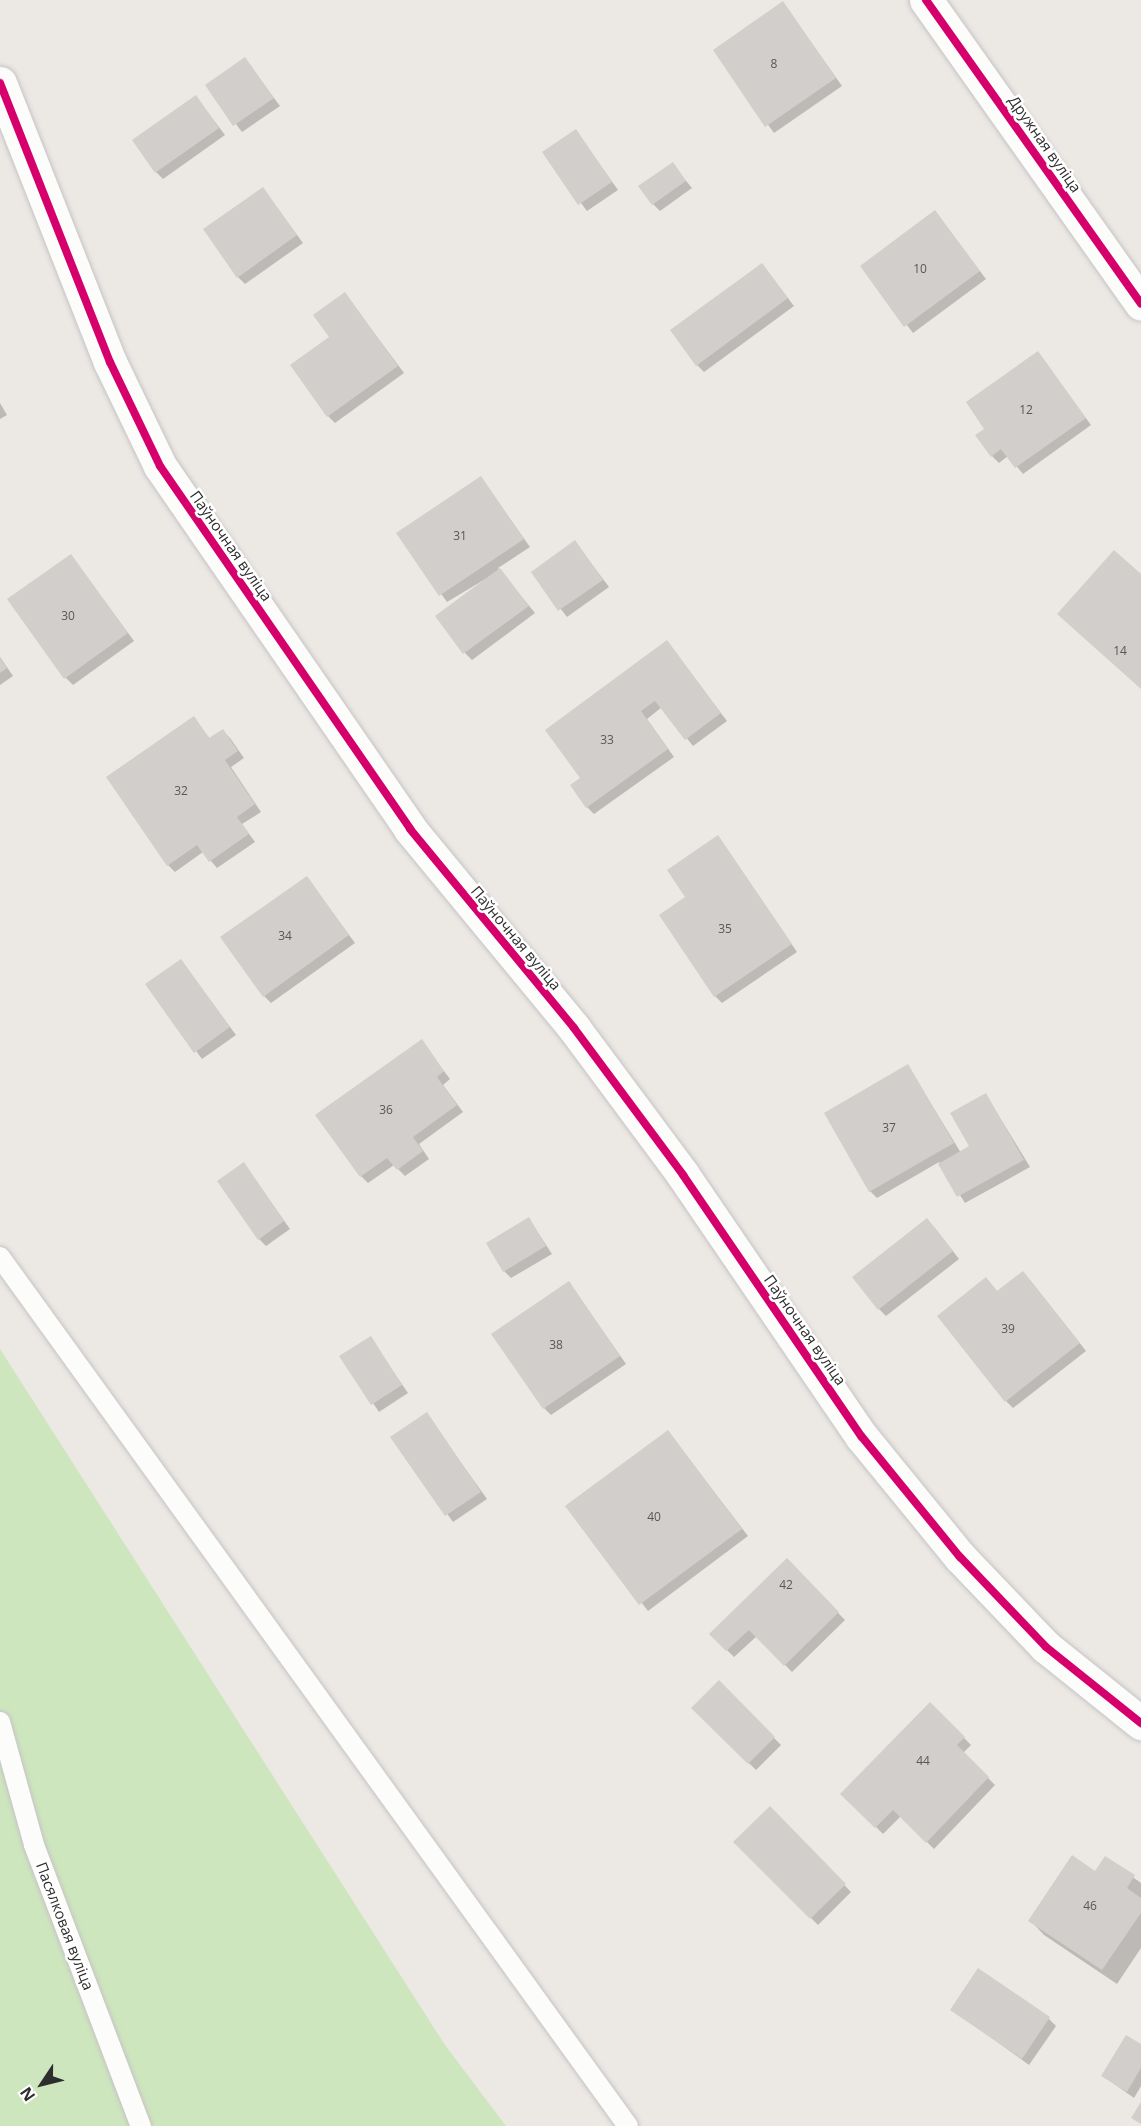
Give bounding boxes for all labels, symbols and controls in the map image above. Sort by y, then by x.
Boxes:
house number: 8 [771,57,777,71]
street label: Дружная вуліца [1005,92,1085,196]
house number: 10 [913,262,927,276]
house number: 12 [1019,403,1033,417]
street label: Паўночная вуліца [186,487,276,605]
house number: 31 [453,529,467,543]
house number: 30 [61,609,75,623]
house number: 14 [1113,644,1127,658]
house number: 33 [600,733,614,747]
house number: 32 [174,784,188,798]
street label: Паўночная вуліца [467,882,565,994]
house number: 35 [718,922,732,936]
house number: 34 [278,929,292,943]
house number: 36 [379,1103,393,1117]
house number: 37 [882,1121,896,1135]
street label: Паўночная вуліца [760,1271,850,1389]
house number: 39 [1001,1322,1015,1336]
house number: 38 [549,1338,563,1352]
house number: 40 [647,1510,661,1524]
house number: 42 [779,1578,793,1592]
house number: 44 [916,1754,930,1768]
street label: Пасялковая вуліца [32,1860,98,1992]
house number: 46 [1083,1899,1097,1913]
north arrow [12,2054,72,2114]
text: N [15,2083,40,2106]

